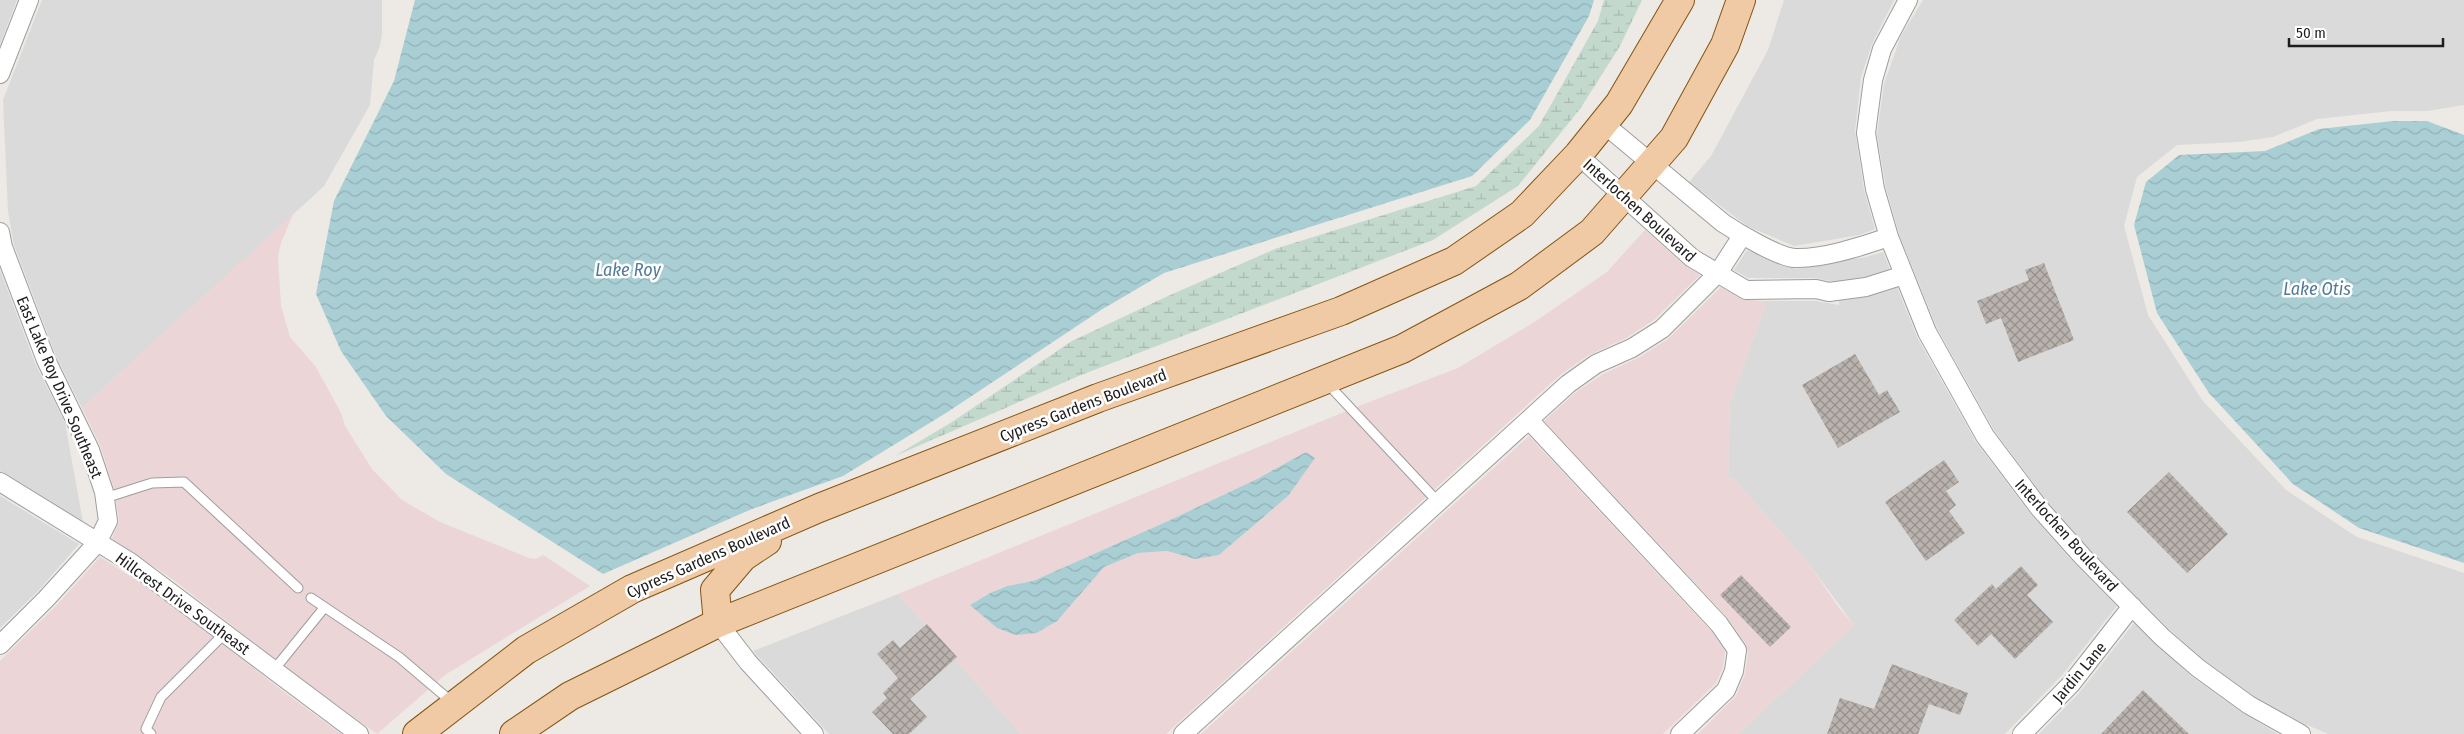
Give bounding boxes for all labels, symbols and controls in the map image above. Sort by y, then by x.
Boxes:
scale bar [2289,15,2443,47]
text: 50 m [2296,24,2326,42]
street label: Interlochen Boulevard [1579,155,1700,266]
water label: Lake Roy [595,259,662,281]
water label: Lake Otis [2283,278,2351,300]
street label: East Lake Roy Drive Southeast [13,293,107,482]
street label: Cypress Gardens Boulevard [997,365,1169,446]
street label: Interlochen Boulevard [2011,475,2122,596]
street label: Cypress Gardens Boulevard [624,513,793,602]
street label: Hillcrest Drive Southeast [112,548,254,659]
street label: Jardin Lane [2049,638,2110,707]

